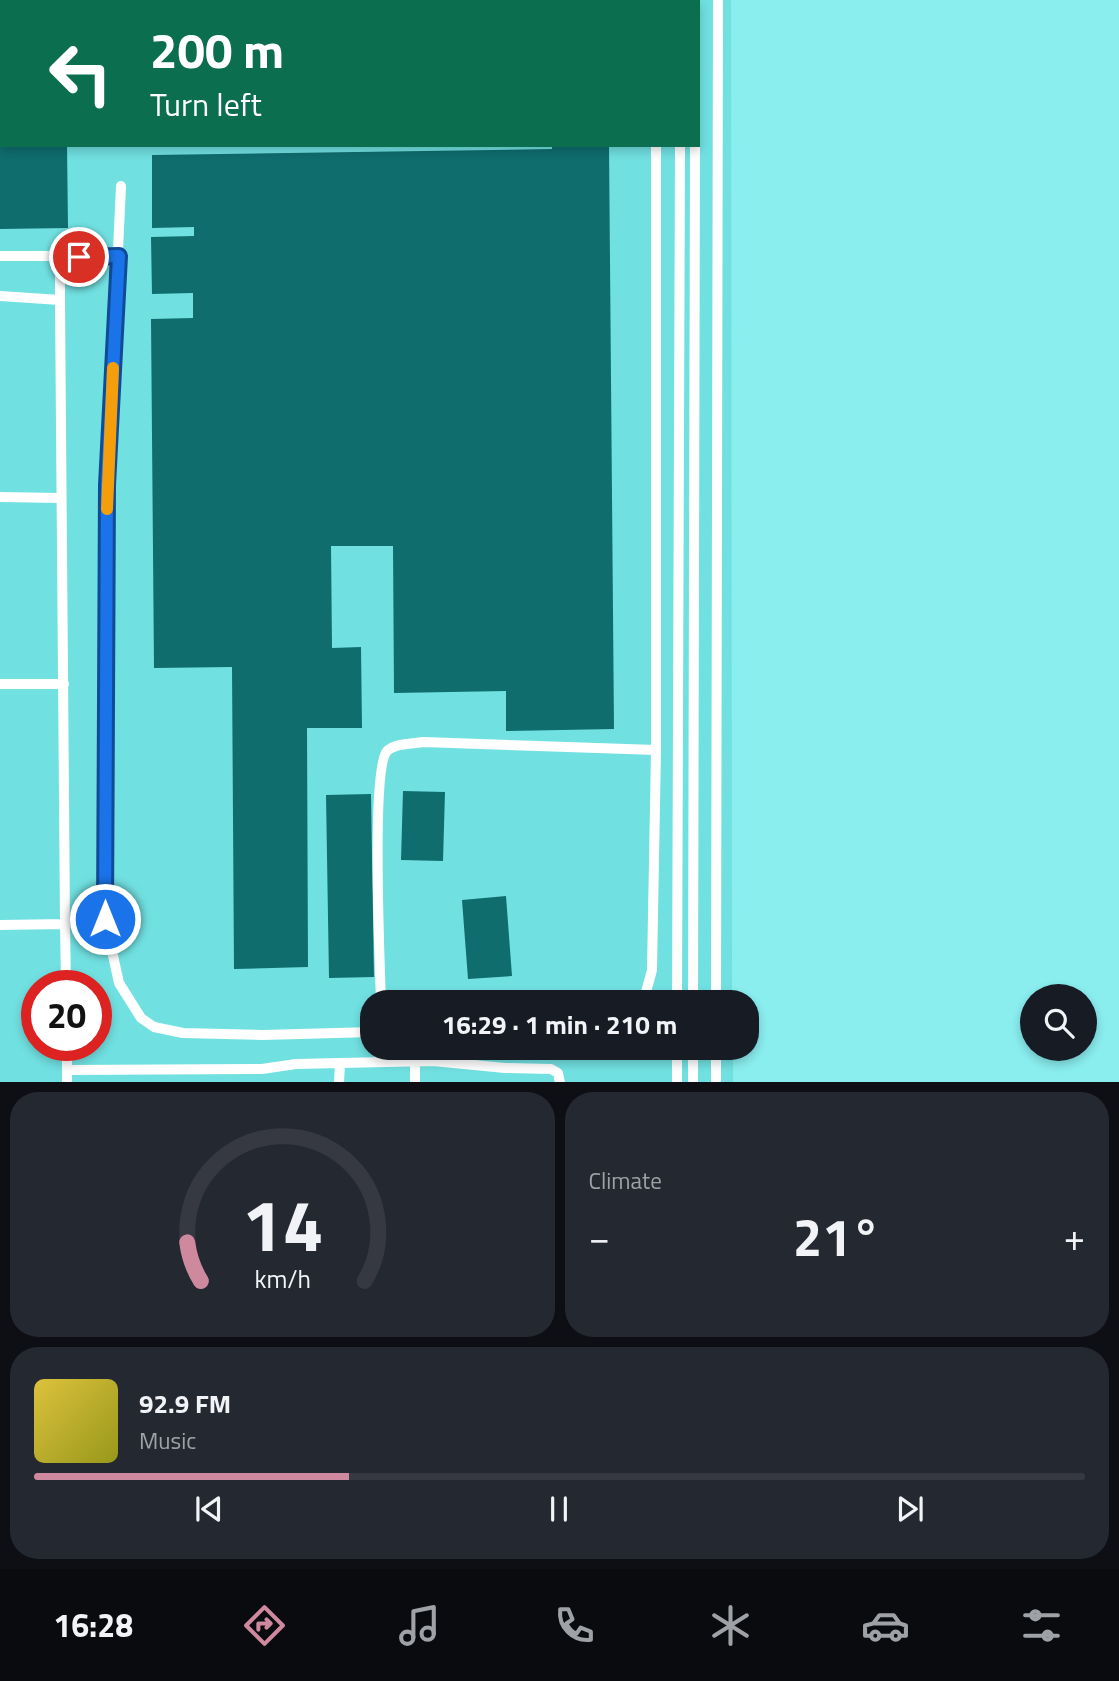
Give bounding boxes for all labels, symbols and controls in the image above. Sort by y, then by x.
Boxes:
text: 200 m [150,12,284,87]
icon: left [35,28,126,119]
text: Turn left [150,80,262,128]
pin [49,227,109,287]
icon: arrive [60,238,98,276]
position arrow [68,882,142,956]
speed limit sign: 20 [21,970,112,1061]
map controls [1020,984,1097,1061]
button: search [1020,984,1097,1061]
text: 16:29 · 1 min · 210 m [442,1005,677,1044]
text: Climate [589,1163,662,1198]
text: 14 [241,1169,323,1279]
text: 21° [793,1197,880,1276]
text: − [589,1208,610,1266]
text: + [1064,1208,1085,1266]
text: km/h [254,1259,311,1297]
text: 92.9 FM [139,1384,231,1423]
text: Music [139,1423,196,1458]
icon: previous [190,1490,228,1528]
icon: pause [540,1490,578,1528]
icon: next [891,1490,929,1528]
text: 16:28 [53,1601,133,1649]
icon: directions [240,1601,289,1650]
icon: music [395,1601,444,1650]
icon: phone [550,1601,599,1650]
icon: climate [706,1601,755,1650]
icon: car [861,1601,910,1650]
icon: filters [1017,1601,1066,1650]

